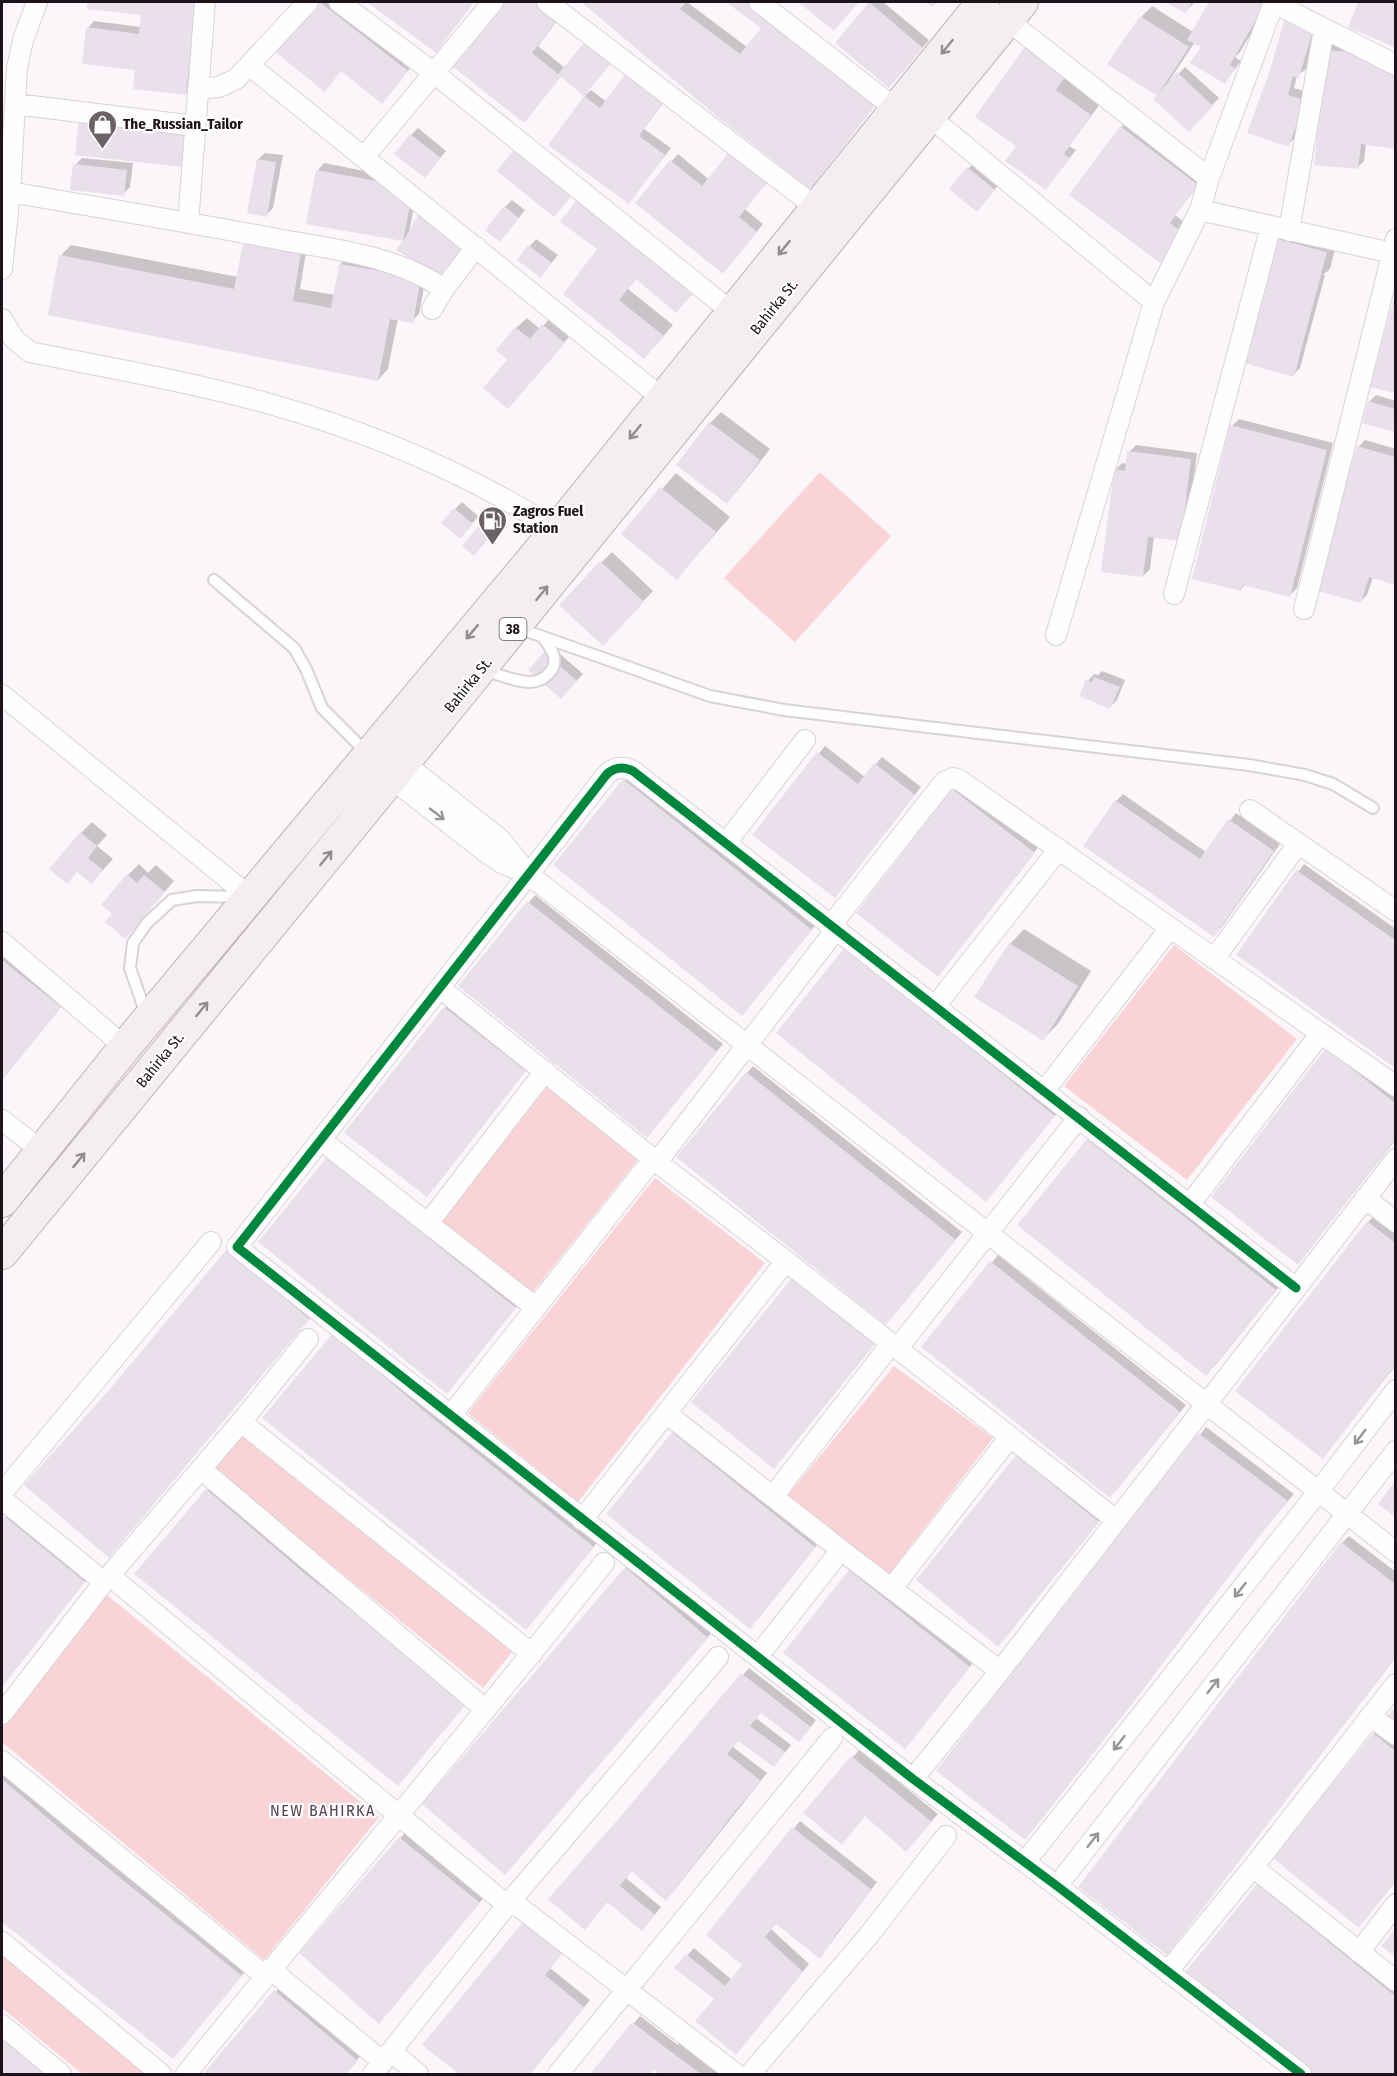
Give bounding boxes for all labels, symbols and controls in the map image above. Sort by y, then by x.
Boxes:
one-way arrow [940,39,953,55]
shop icon: The_Russian_Tailor [86,108,118,150]
place label: The_Russian_Tailor [123,115,243,133]
one-way arrow [778,240,791,256]
street label: Bahirka St. [746,276,802,338]
one-way arrow [628,424,642,439]
place label: Zagros Fuel Station [513,502,584,537]
fuel station icon: Zagros Fuel Station [476,504,508,546]
one-way arrow [535,586,549,601]
road number: 38 [500,618,526,640]
one-way arrow [465,624,479,639]
street label: Bahirka St. [440,654,496,716]
one-way arrow [428,808,444,821]
one-way arrow [319,850,332,866]
one-way arrow [195,1001,208,1017]
street label: Bahirka St. [132,1029,188,1091]
one-way arrow [72,1152,85,1168]
one-way arrow [1354,1428,1366,1444]
one-way arrow [1234,1582,1247,1598]
one-way arrow [1206,1679,1219,1695]
one-way arrow [1113,1735,1126,1751]
district label: NEW BAHIRKA [270,1801,376,1820]
one-way arrow [1087,1833,1100,1849]

